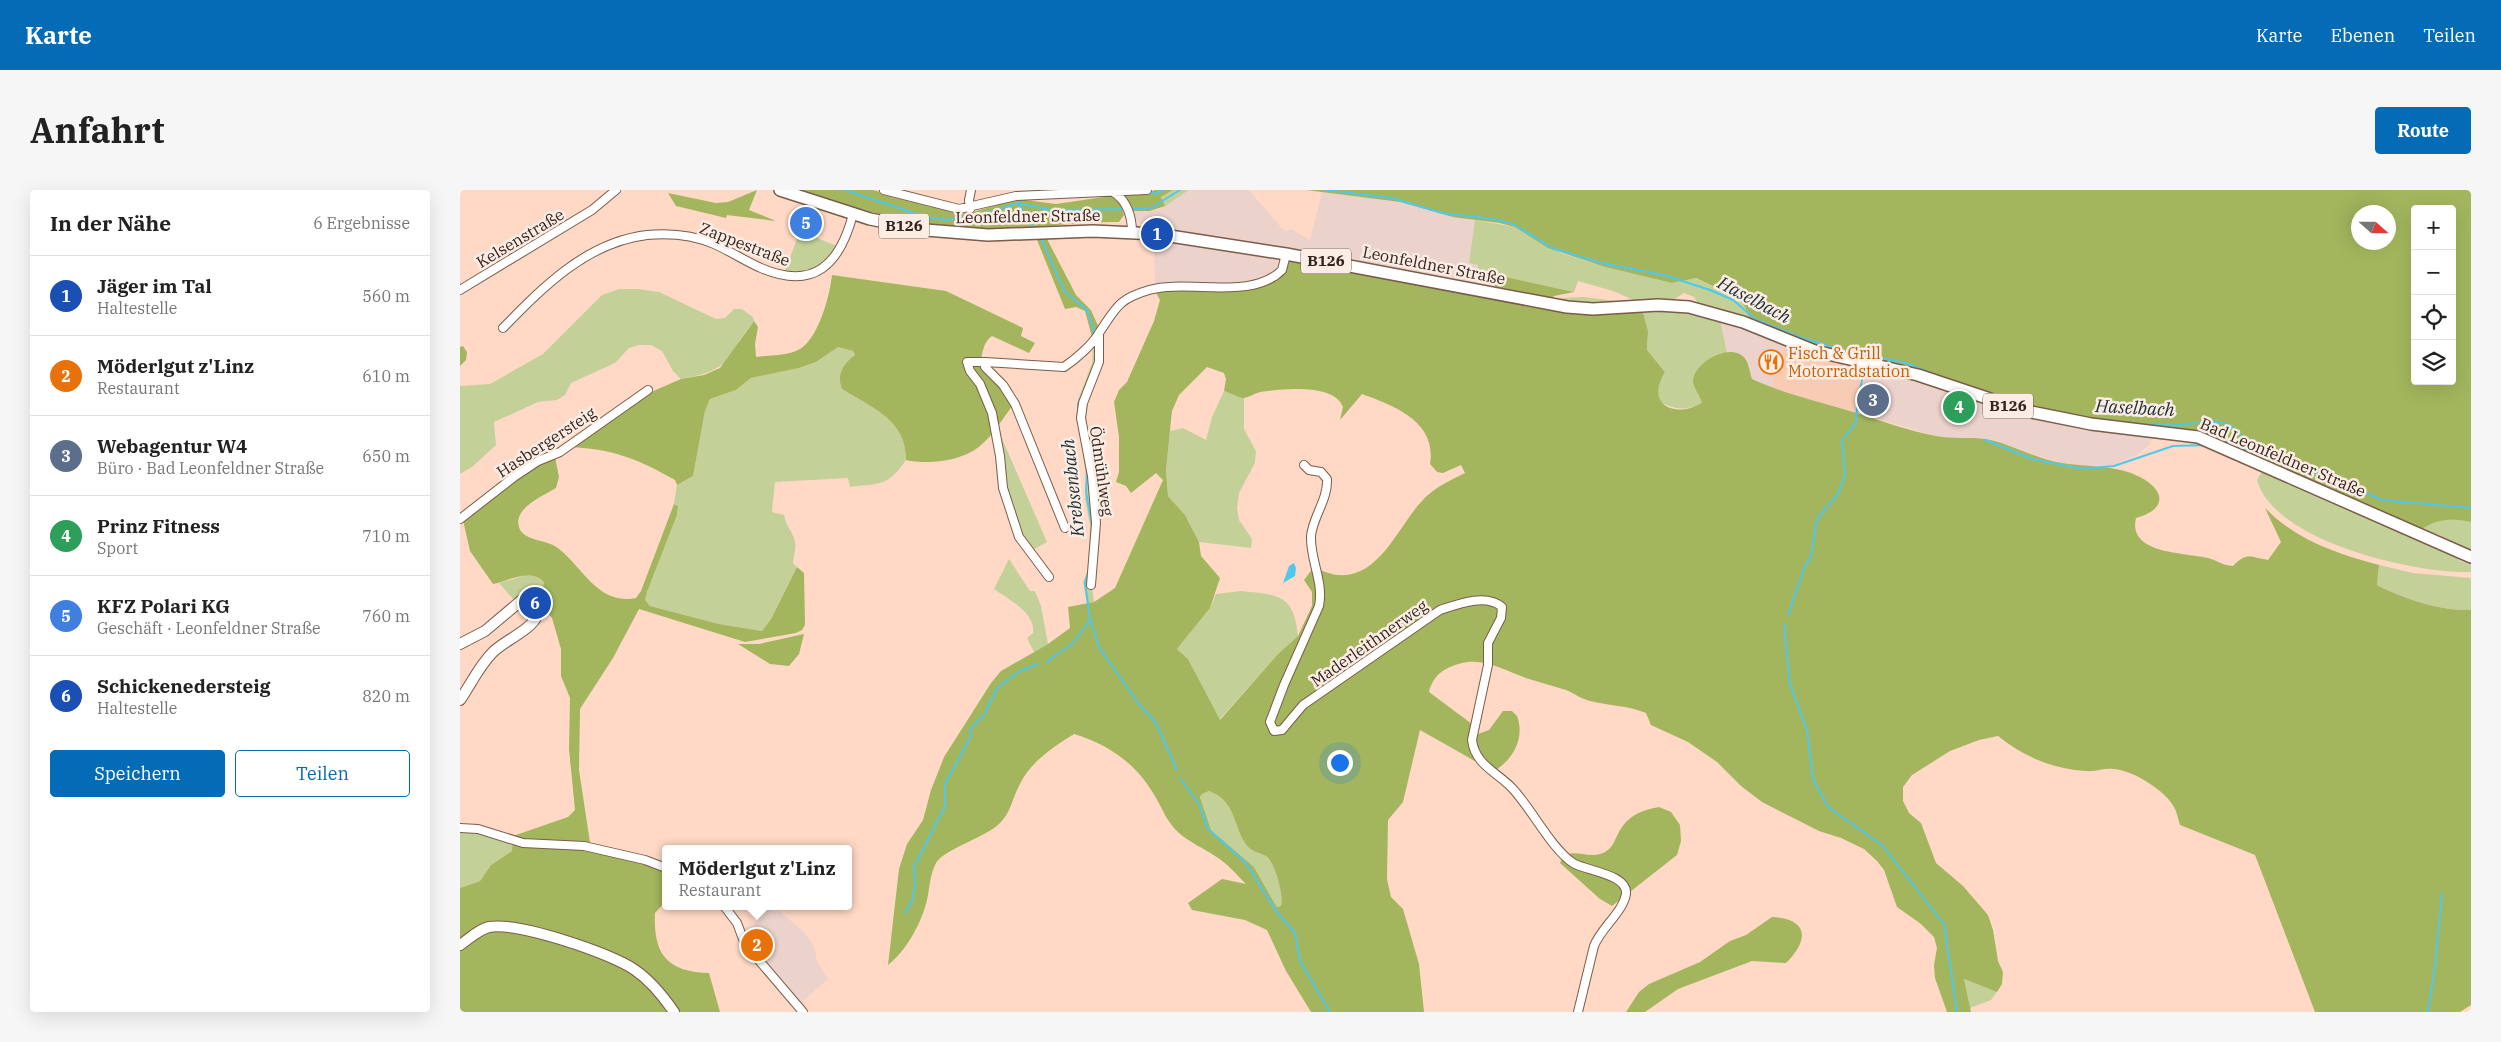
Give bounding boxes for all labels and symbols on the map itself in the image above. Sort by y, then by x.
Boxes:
street label: Kelsenstraße [472,204,568,272]
pin: 5 [790,204,822,242]
street label: Leonfeldner Straße [955,205,1101,227]
north arrow [2351,205,2396,250]
road number: B126 [879,214,929,238]
pin: 1 [1141,215,1173,253]
street label: Zappestraße [697,218,793,270]
street label: Leonfeldner Straße [1361,241,1507,289]
road number: B126 [1301,248,1351,274]
water label: Haselbach [1713,270,1795,328]
place label: Fisch & Grill Motorradstation [1788,343,1910,381]
restaurant icon: Fisch & Grill Motorradstation [1758,349,1784,375]
pin: 3 [1857,381,1889,419]
pin: 4 [1943,388,1975,426]
road number: B126 [1983,394,2033,418]
water label: Haselbach [2094,394,2175,421]
street label: Hasbergersteig [493,402,600,482]
street label: Bad Leonfeldner Straße [2197,413,2369,501]
street label: Ödmühlweg [1086,425,1118,518]
water label: Krebsenbach [1056,438,1089,539]
pin: 6 [519,584,551,622]
street label: Maderleithnerweg [1307,595,1432,691]
your location [1327,750,1353,776]
pin: 2 [741,926,773,964]

